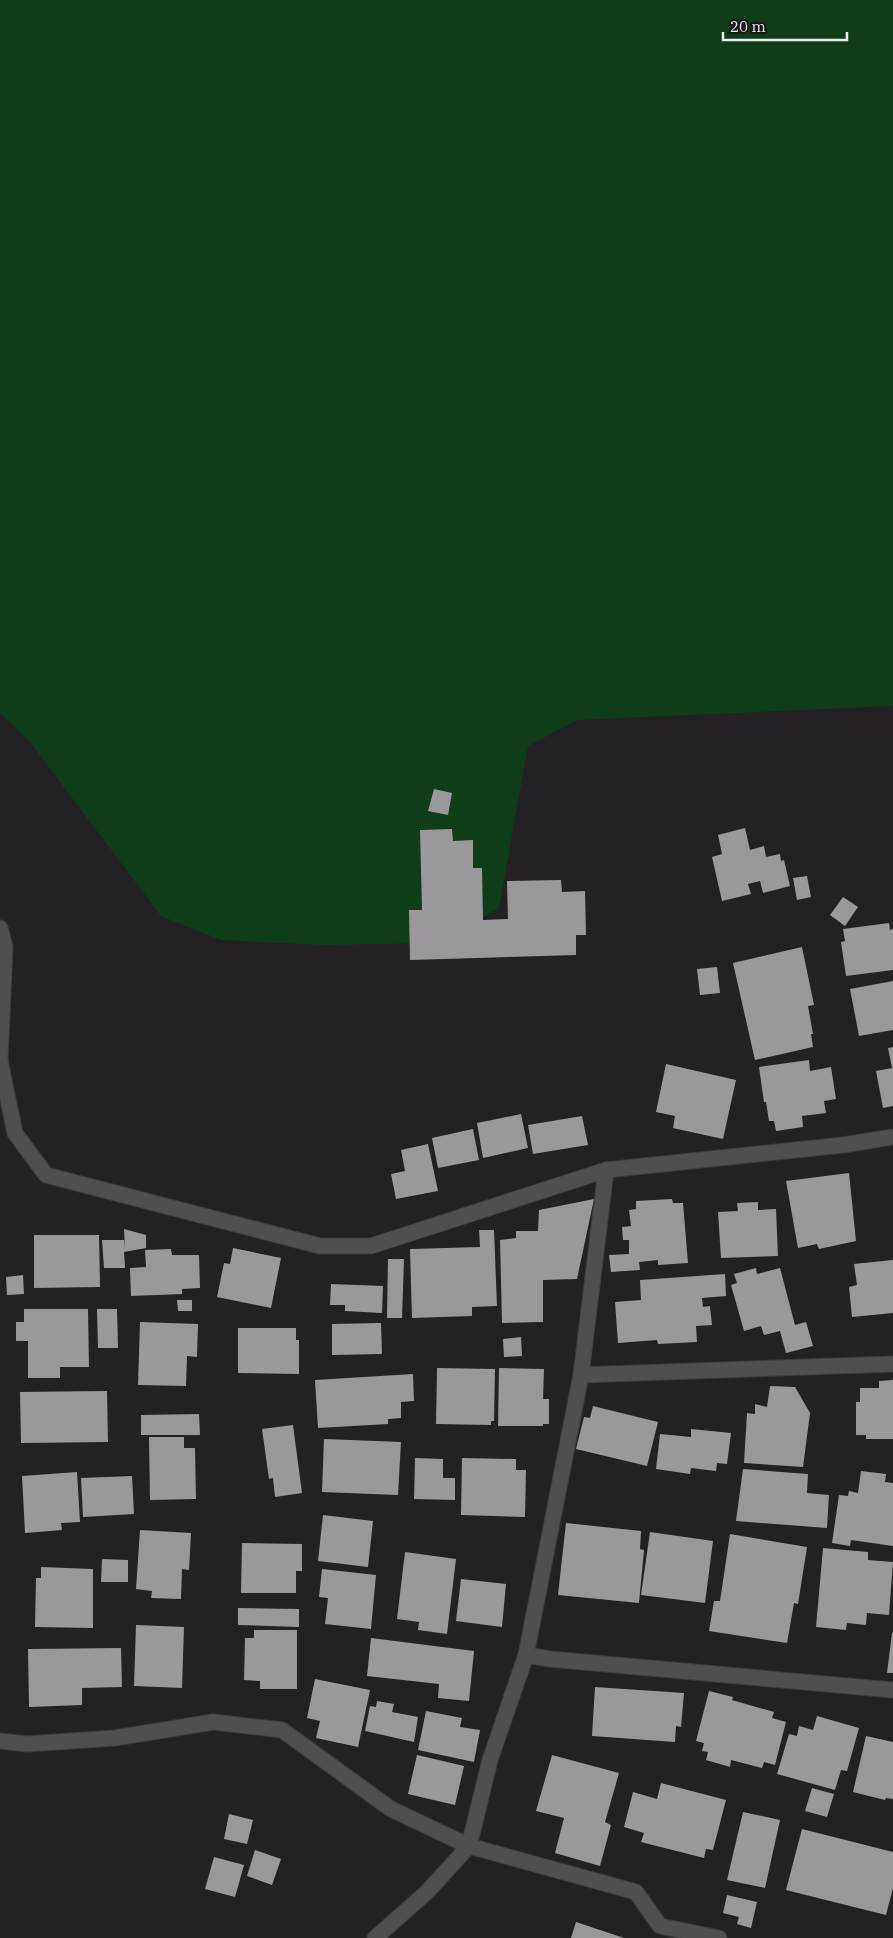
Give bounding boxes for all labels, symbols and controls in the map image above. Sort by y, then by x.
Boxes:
scale bar [723,10,847,42]
text: 20 m [730,17,766,36]

